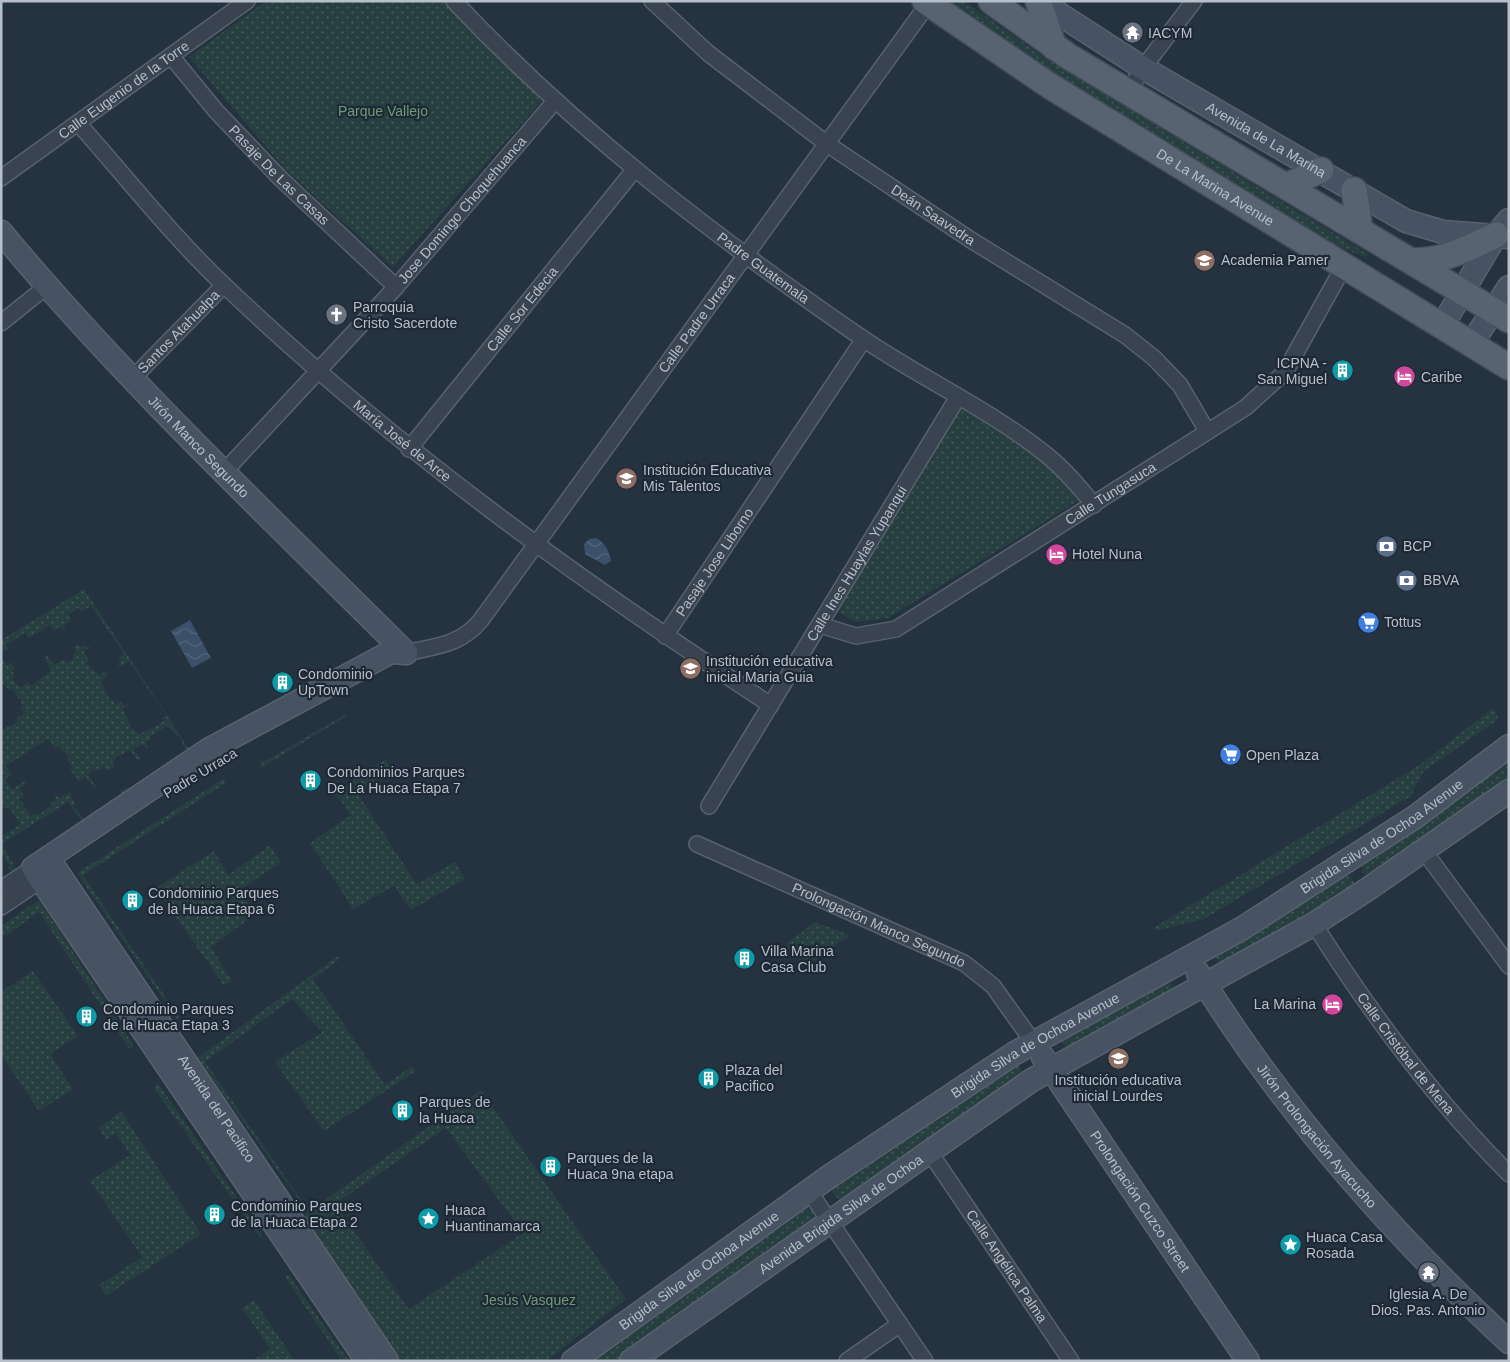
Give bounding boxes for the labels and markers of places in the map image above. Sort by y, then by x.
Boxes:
temple icon: IACYM [1120,21,1144,45]
place label: IACYM [1148,25,1192,41]
school or university icon: Academia Pamer [1193,248,1217,272]
place label: Academia Pamer [1221,252,1329,268]
place label: Parroquia Cristo Sacerdote [353,299,457,331]
church icon: Parroquia Cristo Sacerdote [325,303,349,327]
place label: ICPNA - San Miguel [1257,355,1327,387]
building icon: ICPNA - San Miguel [1331,359,1355,383]
hotel icon: Caribe [1393,365,1417,389]
place label: Caribe [1421,369,1462,385]
place label: Institución Educativa Mis Talentos [643,462,772,494]
school or university icon: Institución Educativa Mis Talentos [615,466,639,490]
bank icon: BCP [1375,534,1399,558]
place label: BCP [1403,538,1432,554]
hotel icon: Hotel Nuna [1044,542,1068,566]
place label: Hotel Nuna [1072,546,1142,562]
bank icon: BBVA [1395,568,1419,592]
place label: BBVA [1423,572,1460,588]
supermarket icon: Tottus [1356,610,1380,634]
place label: Tottus [1384,614,1421,630]
place label: Institución educativa inicial Maria Guia [706,653,833,685]
school or university icon: Institución educativa inicial Maria Guia [678,657,702,681]
place label: Condominio UpTown [298,666,373,698]
building icon: Condominio UpTown [270,670,294,694]
supermarket icon: Open Plaza [1218,743,1242,767]
place label: Open Plaza [1246,747,1319,763]
place label: Condominios Parques De La Huaca Etapa 7 [327,764,465,796]
building icon: Condominios Parques De La Huaca Etapa 7 [299,768,323,792]
place label: Condominio Parques de la Huaca Etapa 6 [148,885,279,917]
building icon: Condominio Parques de la Huaca Etapa 6 [120,889,144,913]
place label: Villa Marina Casa Club [761,943,834,975]
building icon: Villa Marina Casa Club [733,947,757,971]
hotel icon: La Marina [1320,992,1344,1016]
place label: La Marina [1254,996,1316,1012]
place label: Condominio Parques de la Huaca Etapa 3 [103,1001,234,1033]
building icon: Condominio Parques de la Huaca Etapa 3 [75,1005,99,1029]
school or university icon: Institución educativa inicial Lourdes [1106,1046,1130,1070]
place label: Plaza del Pacifico [725,1062,783,1094]
building icon: Plaza del Pacifico [697,1066,721,1090]
place label: Institución educativa inicial Lourdes [1055,1072,1182,1104]
place label: Parques de la Huaca [419,1094,491,1126]
building icon: Parques de la Huaca [391,1098,415,1122]
place label: Parques de la Huaca 9na etapa [567,1150,674,1182]
building icon: Parques de la Huaca 9na etapa [539,1154,563,1178]
place label: Condominio Parques de la Huaca Etapa 2 [231,1198,362,1230]
building icon: Condominio Parques de la Huaca Etapa 2 [203,1202,227,1226]
place label: Huaca Huantinamarca [445,1202,540,1234]
place icon: Huaca Huantinamarca [417,1206,441,1230]
place label: Huaca Casa Rosada [1306,1229,1383,1261]
place icon: Huaca Casa Rosada [1278,1233,1302,1257]
temple icon: Iglesia A. De Dios. Pas. Antonio [1416,1260,1440,1284]
place label: Iglesia A. De Dios. Pas. Antonio [1371,1286,1485,1318]

